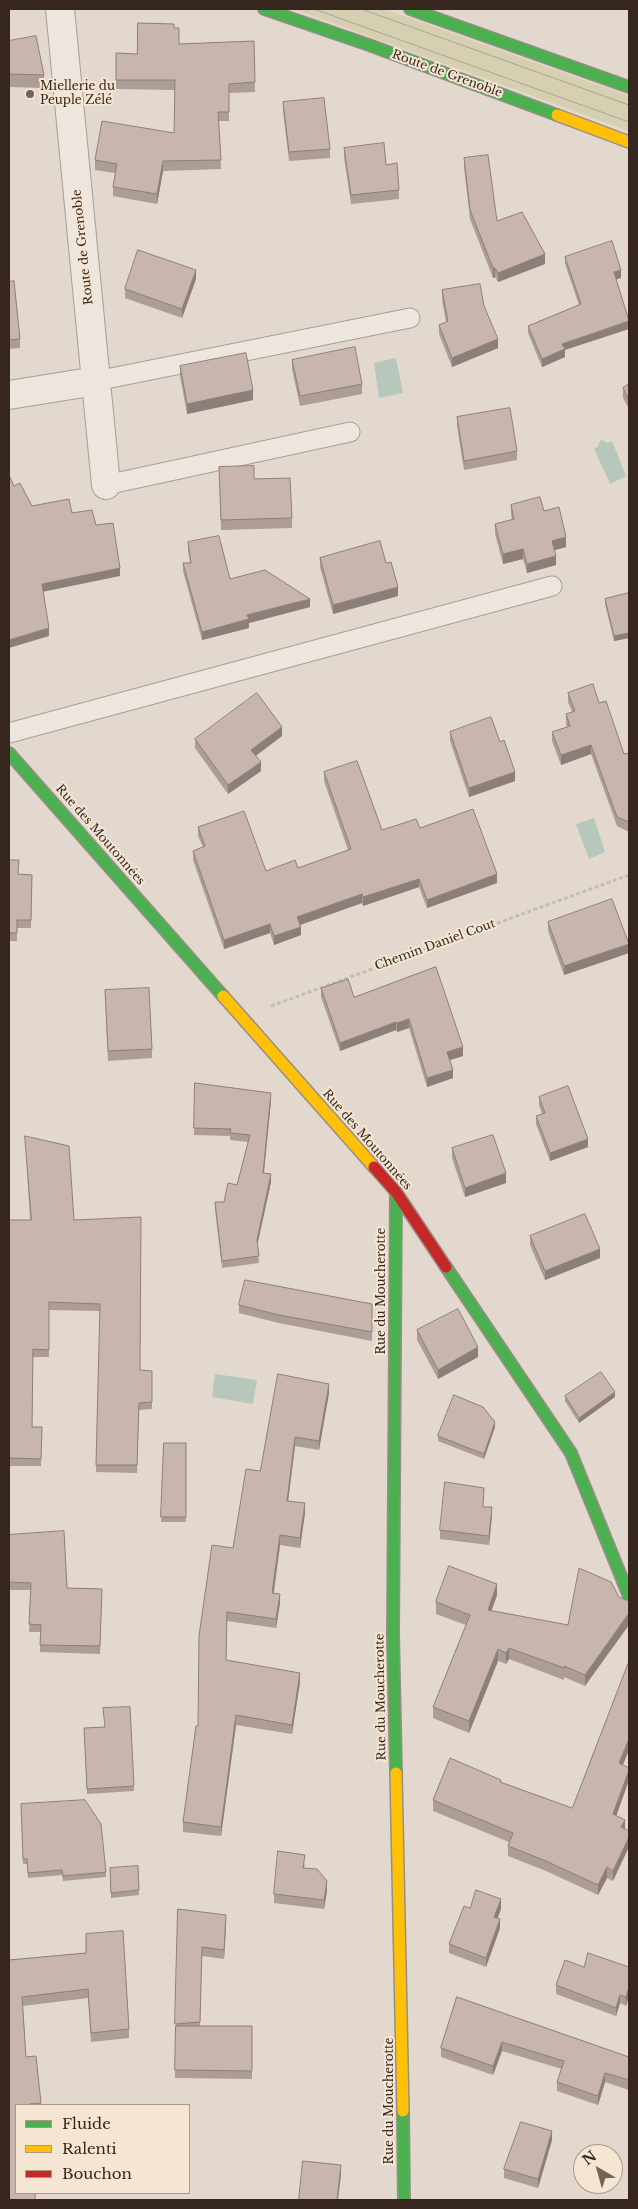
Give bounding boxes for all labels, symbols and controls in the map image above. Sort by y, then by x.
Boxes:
street label: Route de Grenoble [390,47,504,101]
place label: Miellerie du Peuple Zélé [40,80,115,108]
marker: Miellerie du Peuple Zélé [24,88,36,100]
street label: Route de Grenoble [70,188,96,306]
street label: Rue des Moutonnées [52,782,148,888]
street label: Chemin Daniel Cout [373,916,497,974]
street label: Rue des Moutonnées [319,1087,415,1193]
street label: Rue du Moucherotte [375,1228,389,1354]
street label: Rue du Moucherotte [373,1633,389,1761]
street label: Rue du Moucherotte [383,2038,397,2164]
legend [15,2104,190,2194]
text: Fluide [62,2114,111,2133]
text: Ralenti [62,2139,117,2158]
north arrow [573,2144,623,2194]
text: N [579,2147,600,2169]
text: Bouchon [62,2164,132,2183]

